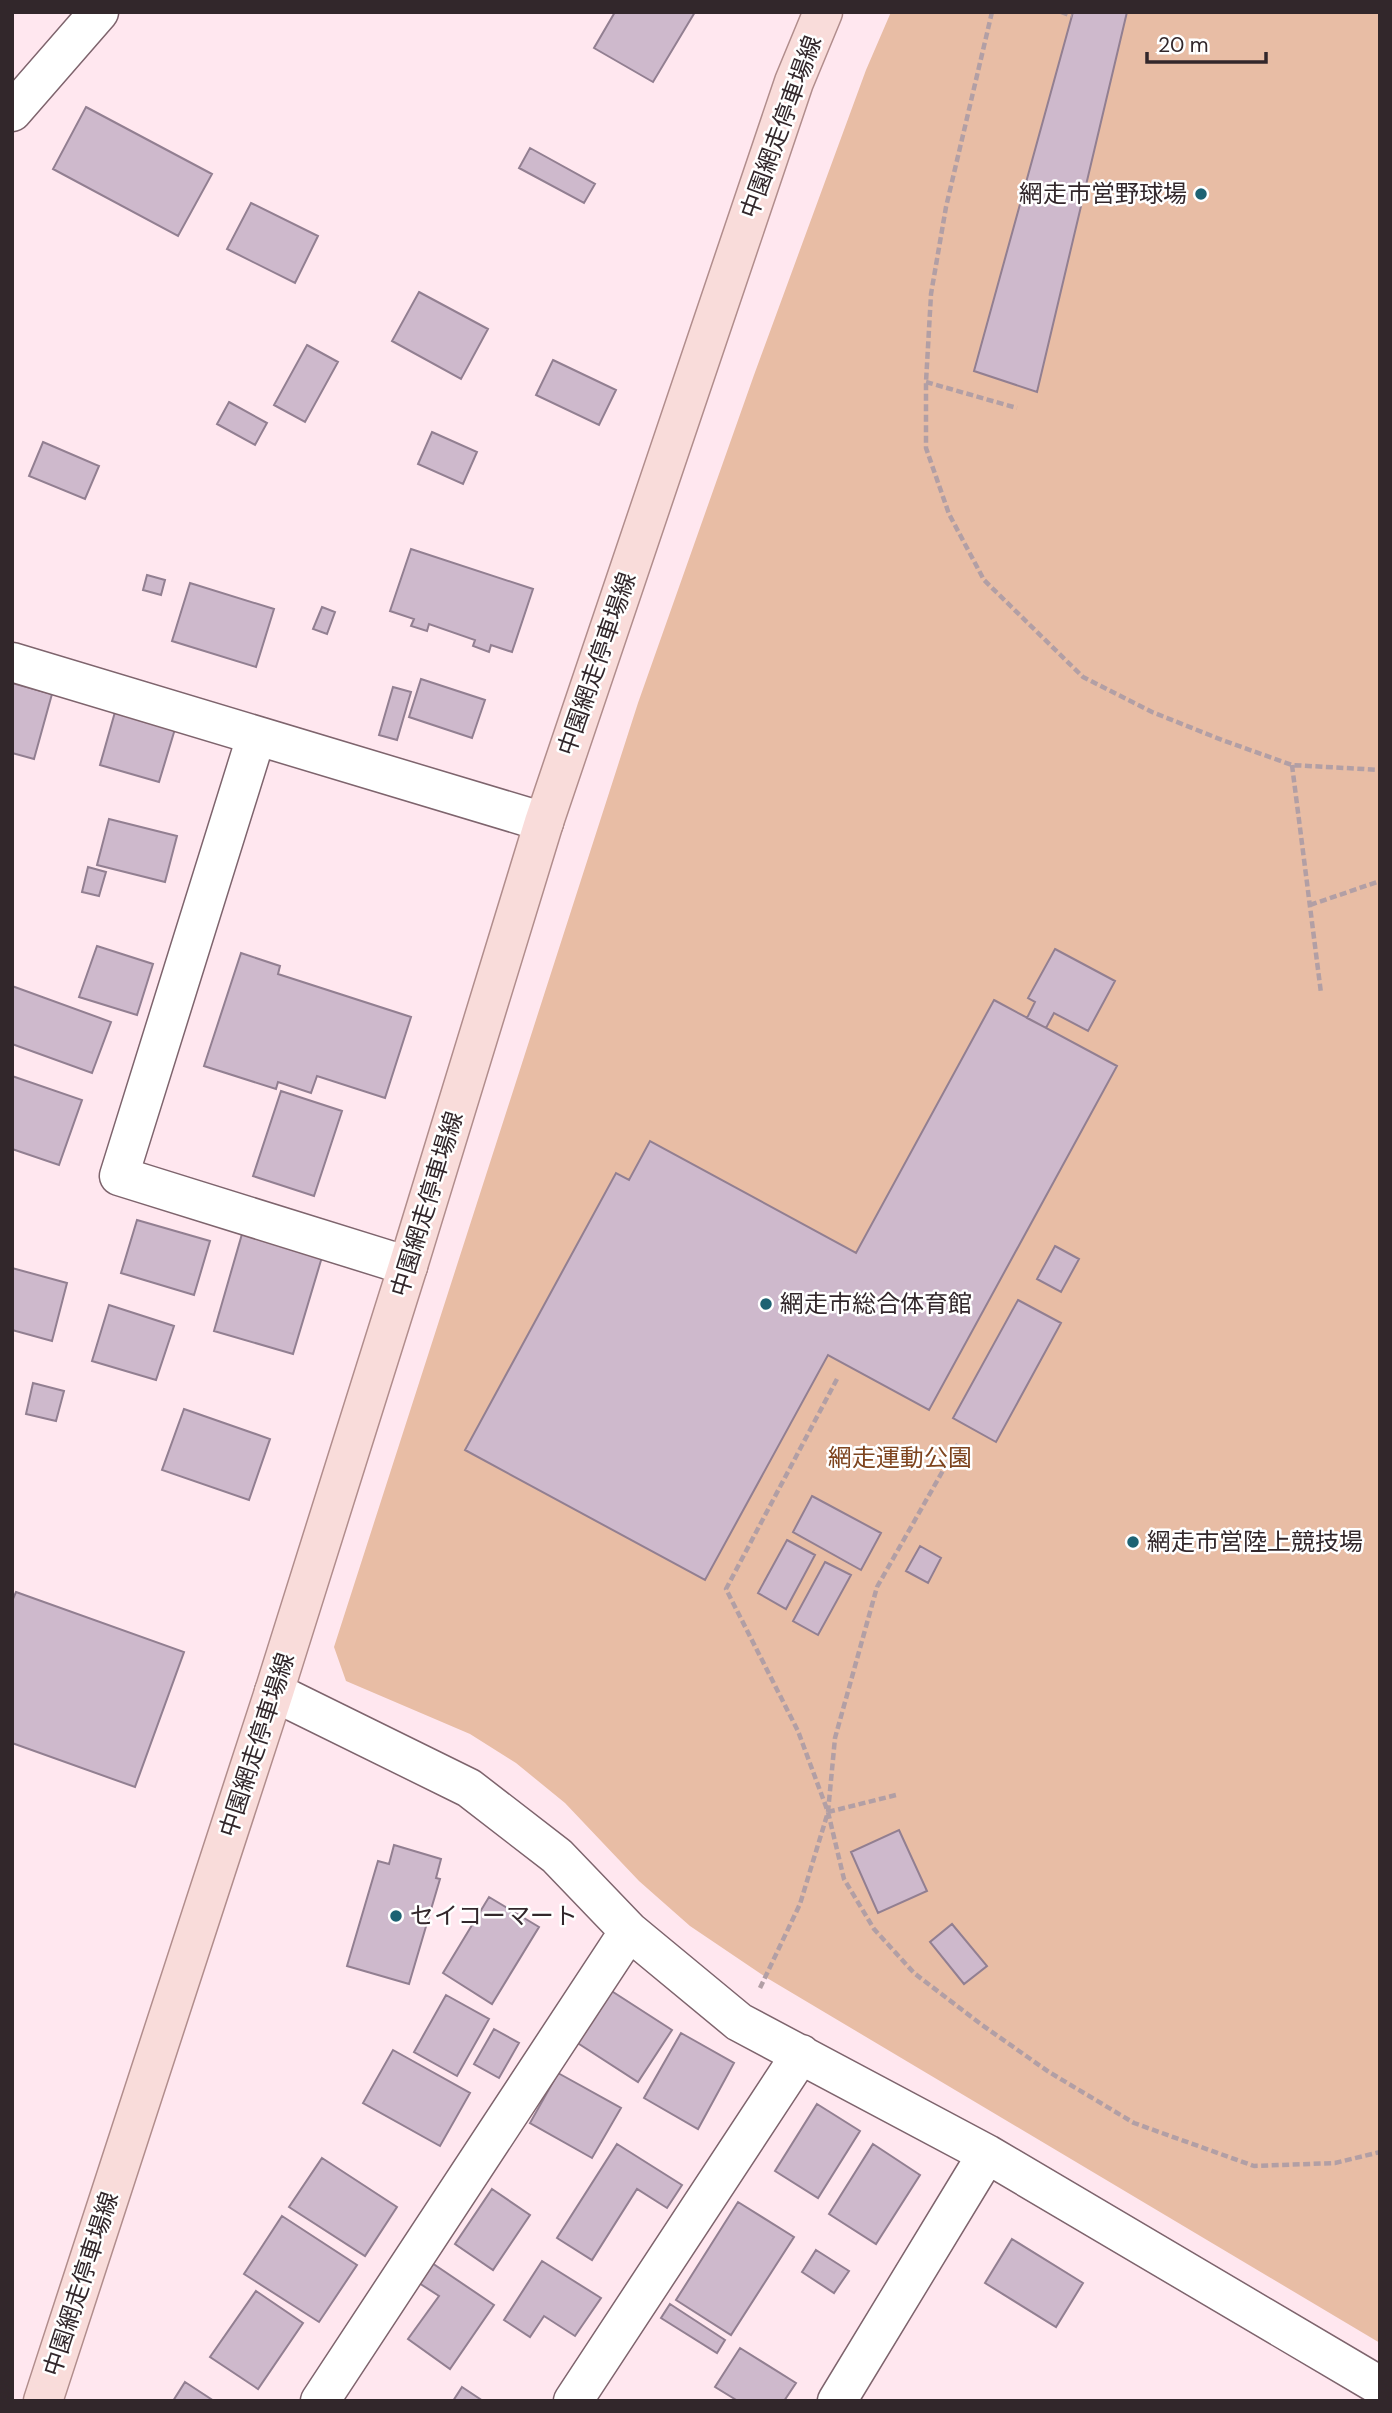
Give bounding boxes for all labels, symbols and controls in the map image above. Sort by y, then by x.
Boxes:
scale bar [1147,21,1266,65]
street label: 中園網走停車場線 [733,31,828,222]
text: 20 m [1158,31,1209,59]
place label: 網走市営野球場 [1019,178,1187,209]
marker: 網走市営野球場 [1193,186,1209,202]
street label: 中園網走停車場線 [551,568,642,760]
street label: 中園網走停車場線 [384,1108,469,1300]
place label: 網走市総合体育館 [780,1288,972,1319]
marker: 網走市総合体育館 [758,1296,774,1312]
park label: 網走運動公園 [828,1442,972,1473]
place label: 網走市営陸上競技場 [1147,1526,1363,1557]
marker: 網走市営陸上競技場 [1125,1534,1141,1550]
street label: 中園網走停車場線 [212,1649,301,1841]
place label: セイコーマート [410,1900,578,1931]
marker: セイコーマート [388,1908,404,1924]
street label: 中園網走停車場線 [36,2188,125,2380]

